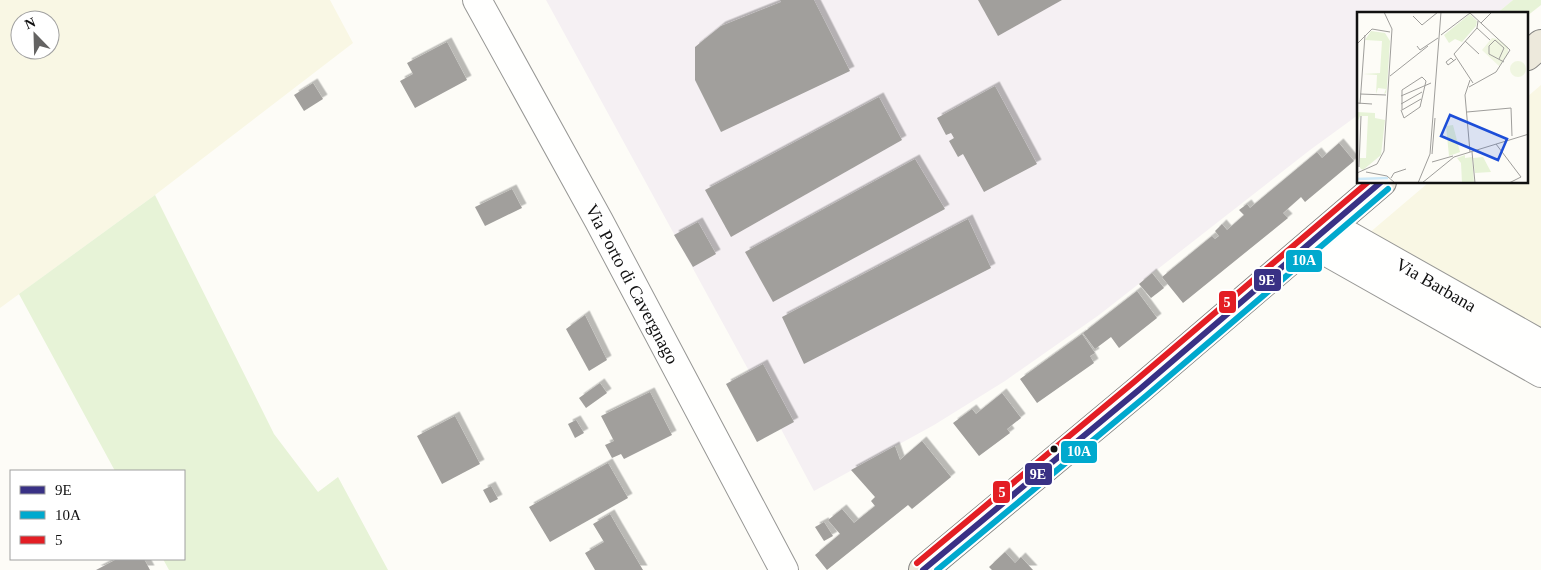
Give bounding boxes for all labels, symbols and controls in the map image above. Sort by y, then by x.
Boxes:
north arrow [10,10,60,60]
inset map [1357,12,1528,184]
text: N [23,15,38,32]
street label: Via Porto di Cavergnago [581,201,683,367]
line badge: 10A [1285,249,1323,273]
text: 10A [1292,253,1317,268]
street label: Via Barbana [1392,254,1480,316]
line badge: 9E [1253,268,1282,292]
text: 9E [1259,273,1275,288]
line badge: 5 [1218,290,1237,314]
text: 5 [1224,295,1231,310]
line badge: 10A [1060,440,1098,464]
unlabelled marker [1049,444,1059,454]
text: 10A [1067,444,1092,459]
line badge: 9E [1024,462,1053,486]
text: 9E [1030,467,1046,482]
legend [10,470,185,560]
line badge: 5 [992,480,1011,504]
text: 9E [55,482,72,498]
text: 5 [999,485,1006,500]
text: 10A [55,507,81,523]
text: 5 [55,532,63,548]

